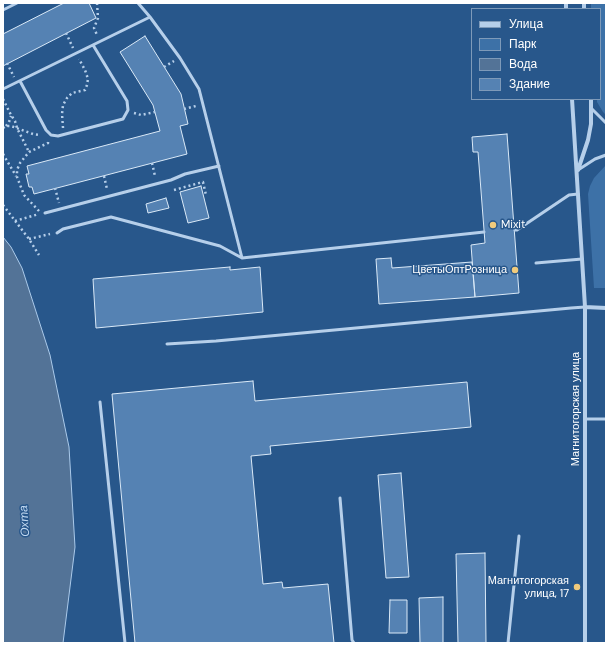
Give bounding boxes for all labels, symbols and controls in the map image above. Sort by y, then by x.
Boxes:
legend [471,8,601,100]
text: Улица [509,16,543,32]
text: Парк [509,36,536,52]
text: Вода [509,56,537,72]
text: Здание [509,76,550,92]
place label: Mixit [501,218,525,232]
marker: Mixit [488,220,498,230]
place label: ЦветыОптРозница [412,263,507,277]
marker: ЦветыОптРозница [510,265,520,275]
street label: Магнитогорская улица [569,352,583,466]
water label: Охта [17,505,33,537]
place label: Магнитогорская улица, 17 [488,574,569,600]
marker: Магнитогорская улица, 17 [572,582,582,592]

